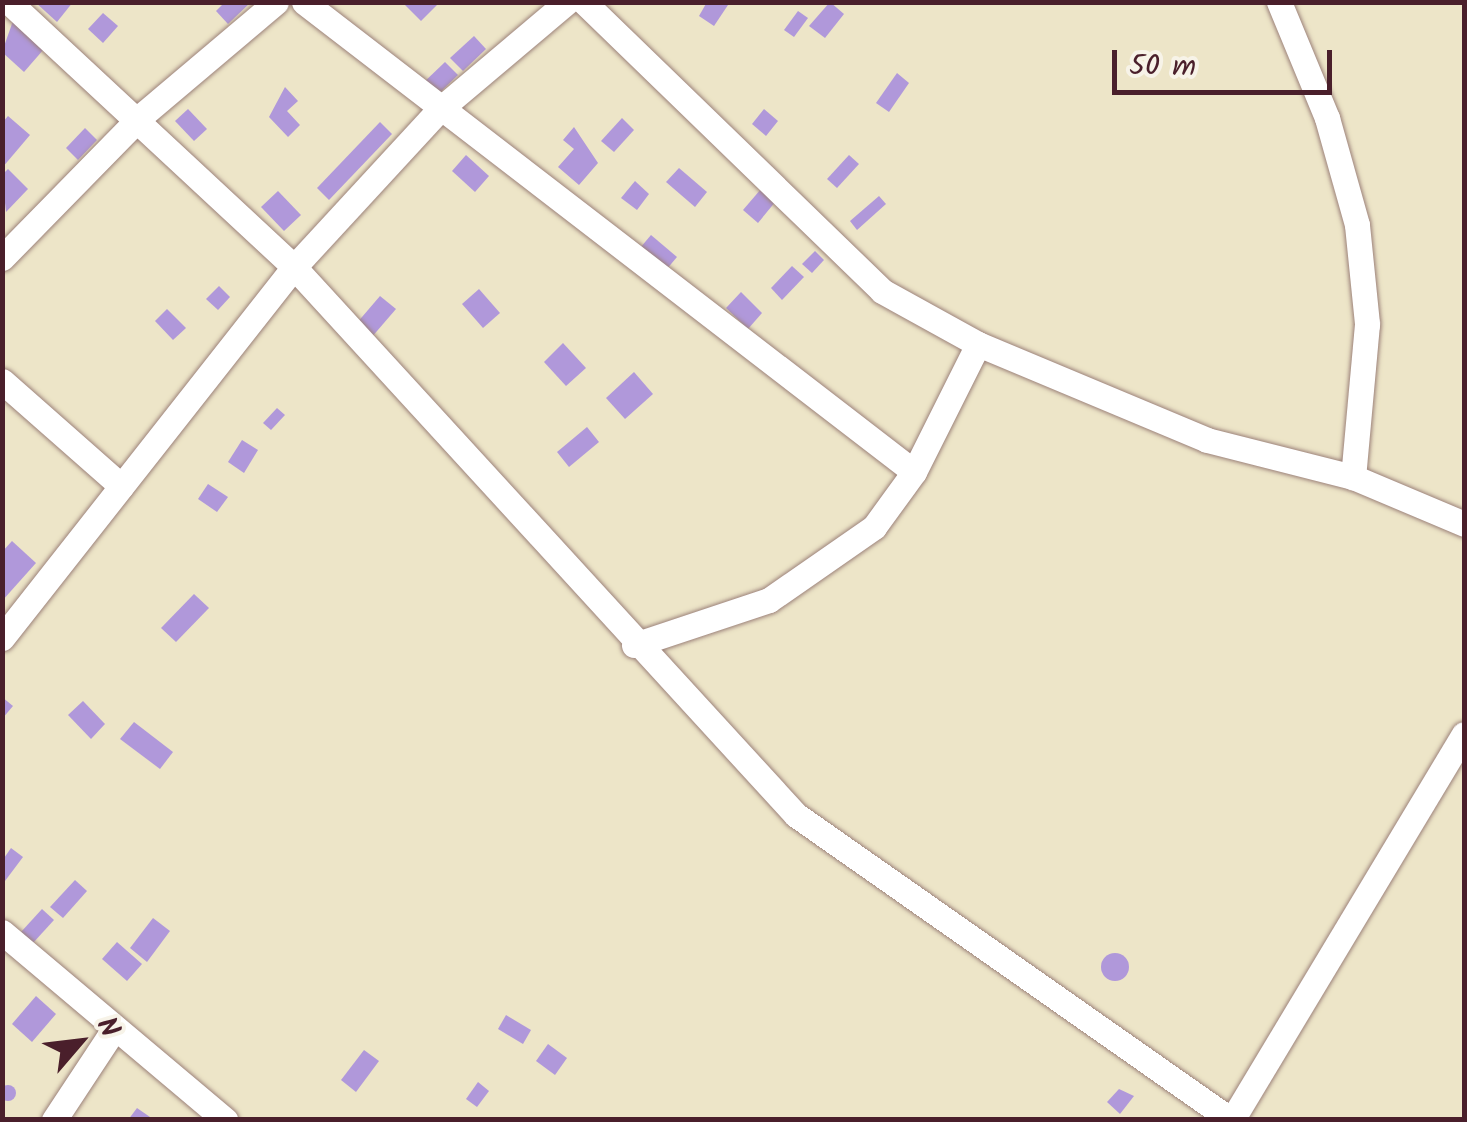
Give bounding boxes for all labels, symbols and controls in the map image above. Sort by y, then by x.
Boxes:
scale bar [1117,30,1337,92]
text: 50 m [1129,43,1196,91]
north arrow [30,992,130,1092]
text: N [83,1009,131,1046]

